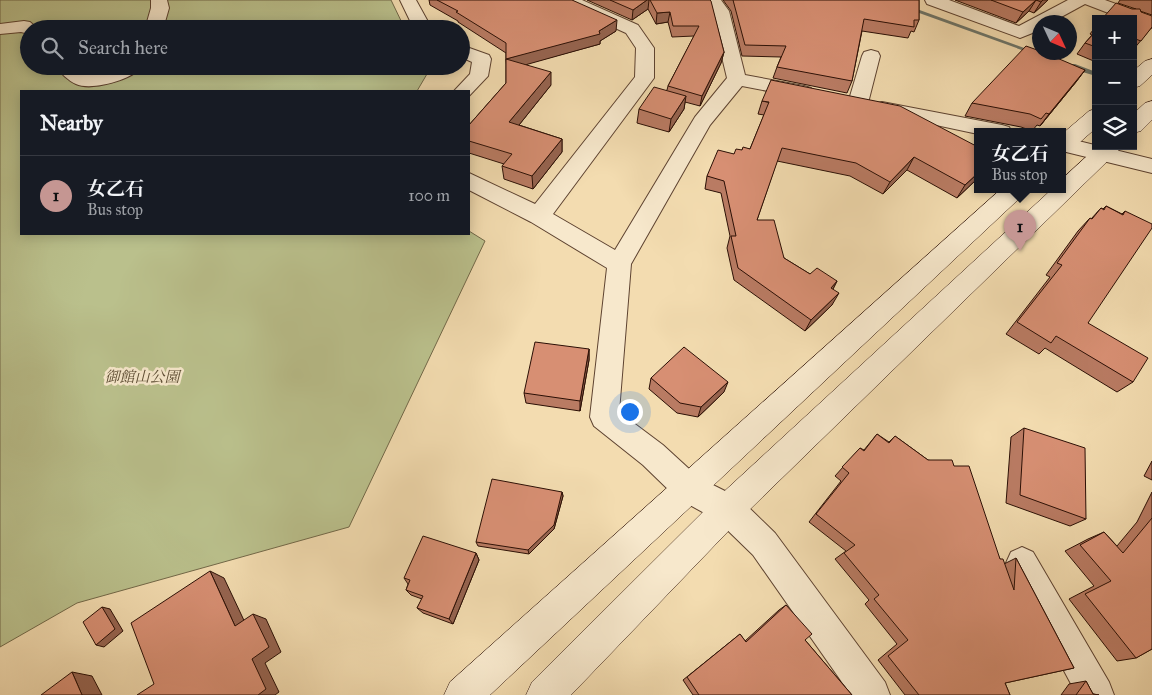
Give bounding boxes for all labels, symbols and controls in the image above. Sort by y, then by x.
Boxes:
north arrow [1032,15,1077,60]
map controls [1092,15,1137,150]
button: + [1092,15,1137,60]
search box [20,20,470,75]
icon: search [38,34,66,62]
text: Search here [78,36,168,59]
button: − [1092,60,1137,105]
button: layers [1092,105,1137,150]
text: Nearby [40,110,103,136]
popup [974,128,1066,193]
text: 女乙石 [991,142,1049,165]
text: Bus stop [991,165,1048,184]
text: 女乙石 [87,177,144,200]
text: 1 [53,186,59,205]
text: 100 m [408,186,450,205]
text: Bus stop [87,200,143,219]
pin: 1 [1004,210,1036,251]
park label: 御館山公園 [104,368,182,386]
your location [617,399,643,425]

